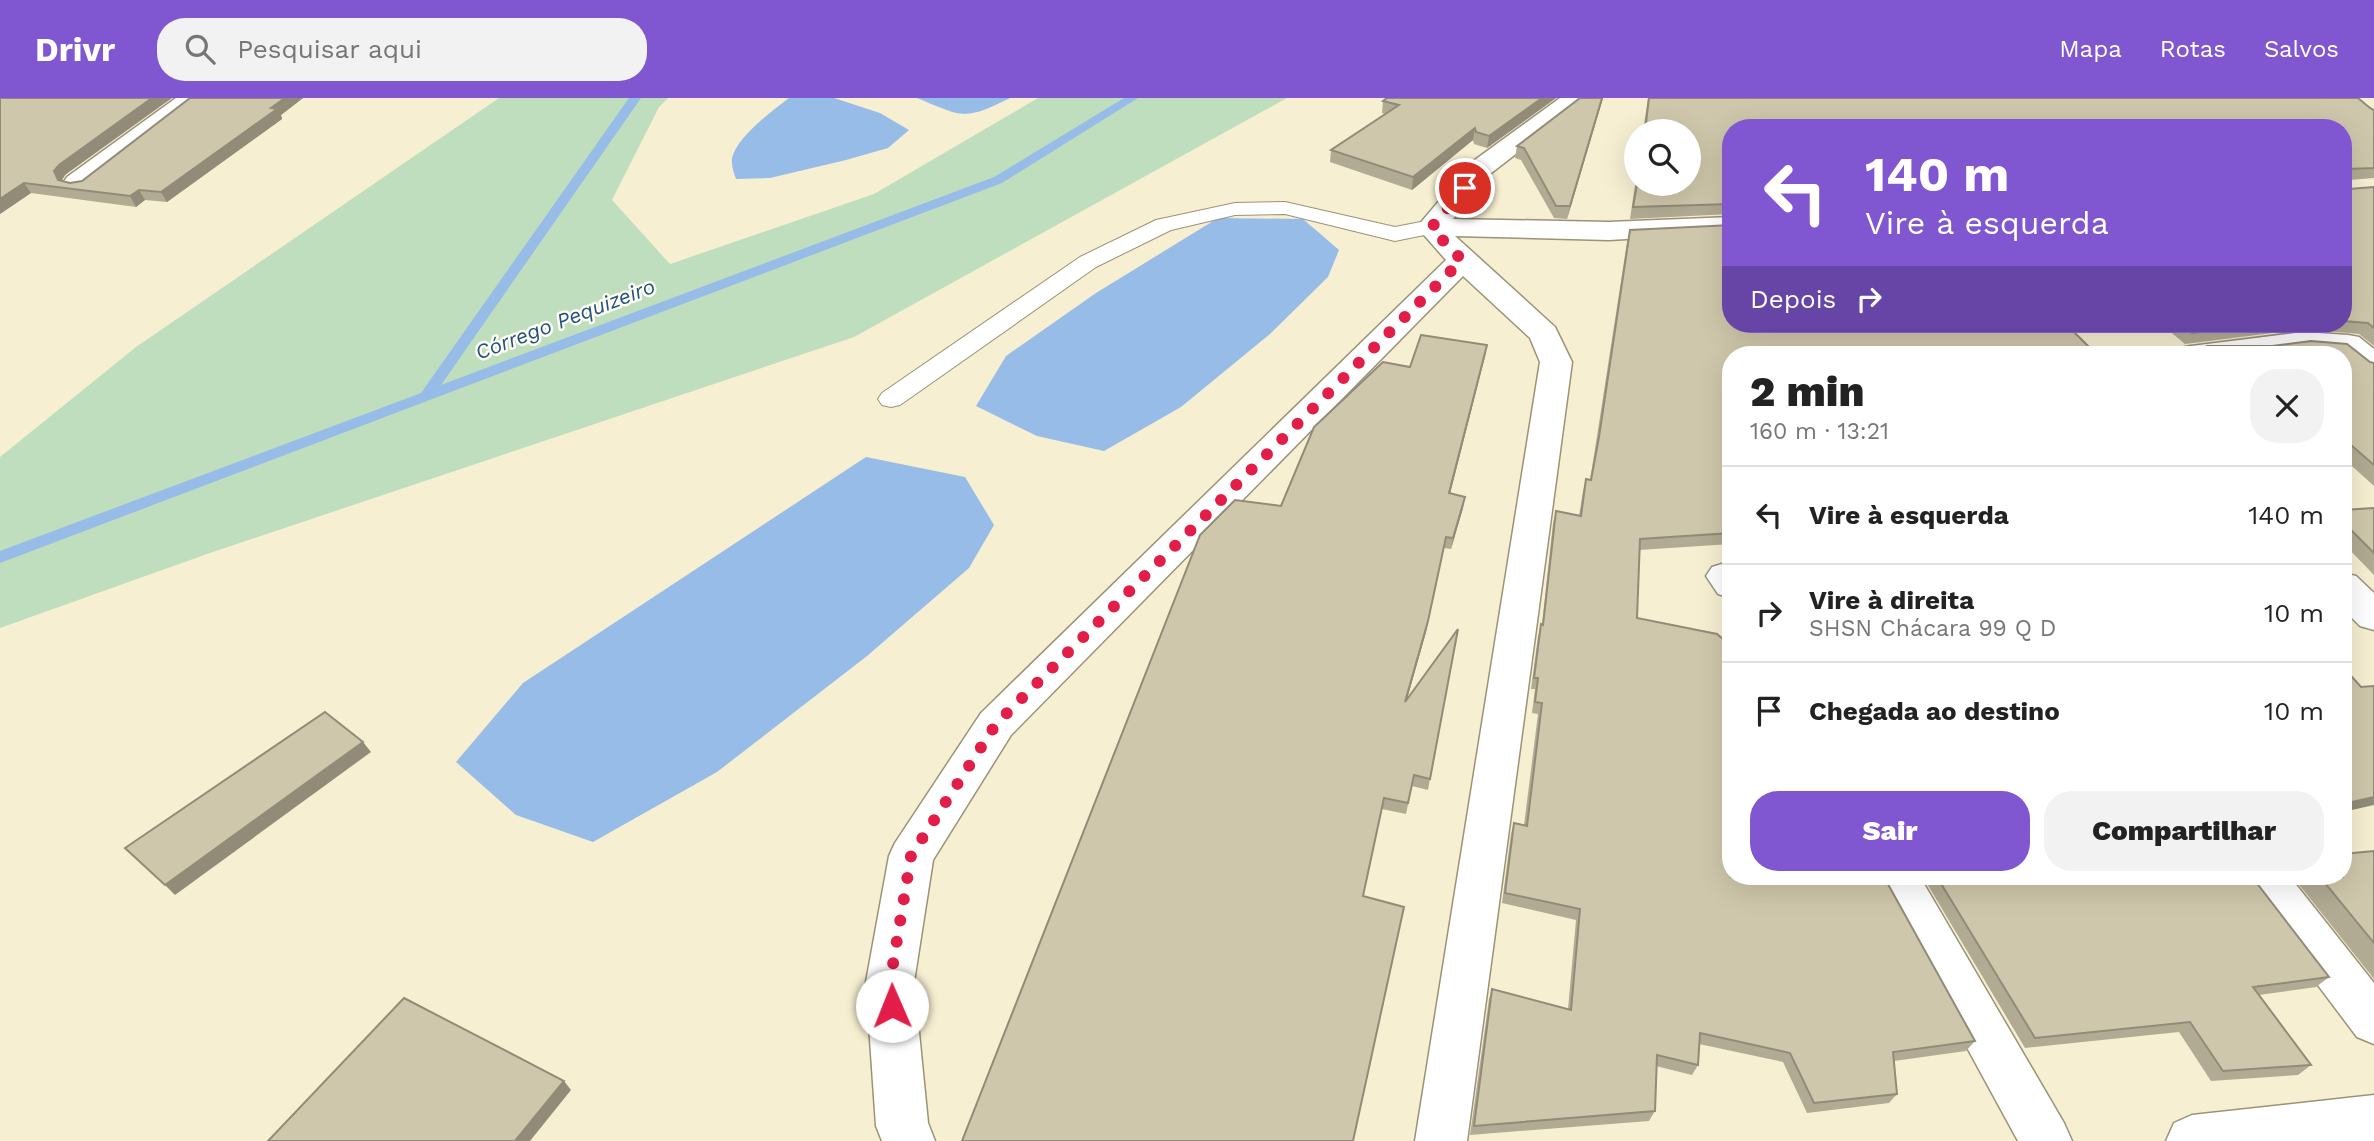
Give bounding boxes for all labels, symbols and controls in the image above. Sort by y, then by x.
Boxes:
search box [157,18,647,81]
text: Drivr [35,30,115,69]
icon: search [181,30,219,68]
text: Pesquisar aqui [237,34,422,64]
text: Mapa [2059,35,2122,63]
text: Rotas [2160,35,2226,63]
text: Salvos [2264,35,2339,63]
map controls [1624,119,1701,196]
button: search [1624,119,1701,196]
text: 140 m [1865,145,2009,203]
icon: left [1750,147,1841,238]
pin [1435,158,1495,218]
icon: arrive [1446,169,1484,207]
text: Vire à esquerda [1865,204,2109,242]
water label: Córrego Pequizeiro [472,273,658,365]
icon: right [1850,280,1888,318]
text: Depois [1750,284,1836,314]
text: 2 min [1750,367,1864,416]
button: close [2250,369,2324,443]
text: 160 m · 13:21 [1750,418,1889,445]
icon: left [1750,496,1788,534]
text: Vire à esquerda [1809,500,2009,530]
text: 140 m [2248,500,2324,530]
text: Vire à direita [1809,585,1974,615]
icon: right [1750,594,1788,632]
text: 10 m [2264,598,2324,628]
text: SHSN Chácara 99 Q D [1809,615,2056,642]
icon: arrive [1750,692,1788,730]
text: Chegada ao destino [1809,696,2060,726]
text: 10 m [2264,696,2324,726]
button: Sair [1750,791,2030,871]
button: Compartilhar [2044,791,2324,871]
position arrow [855,969,929,1043]

